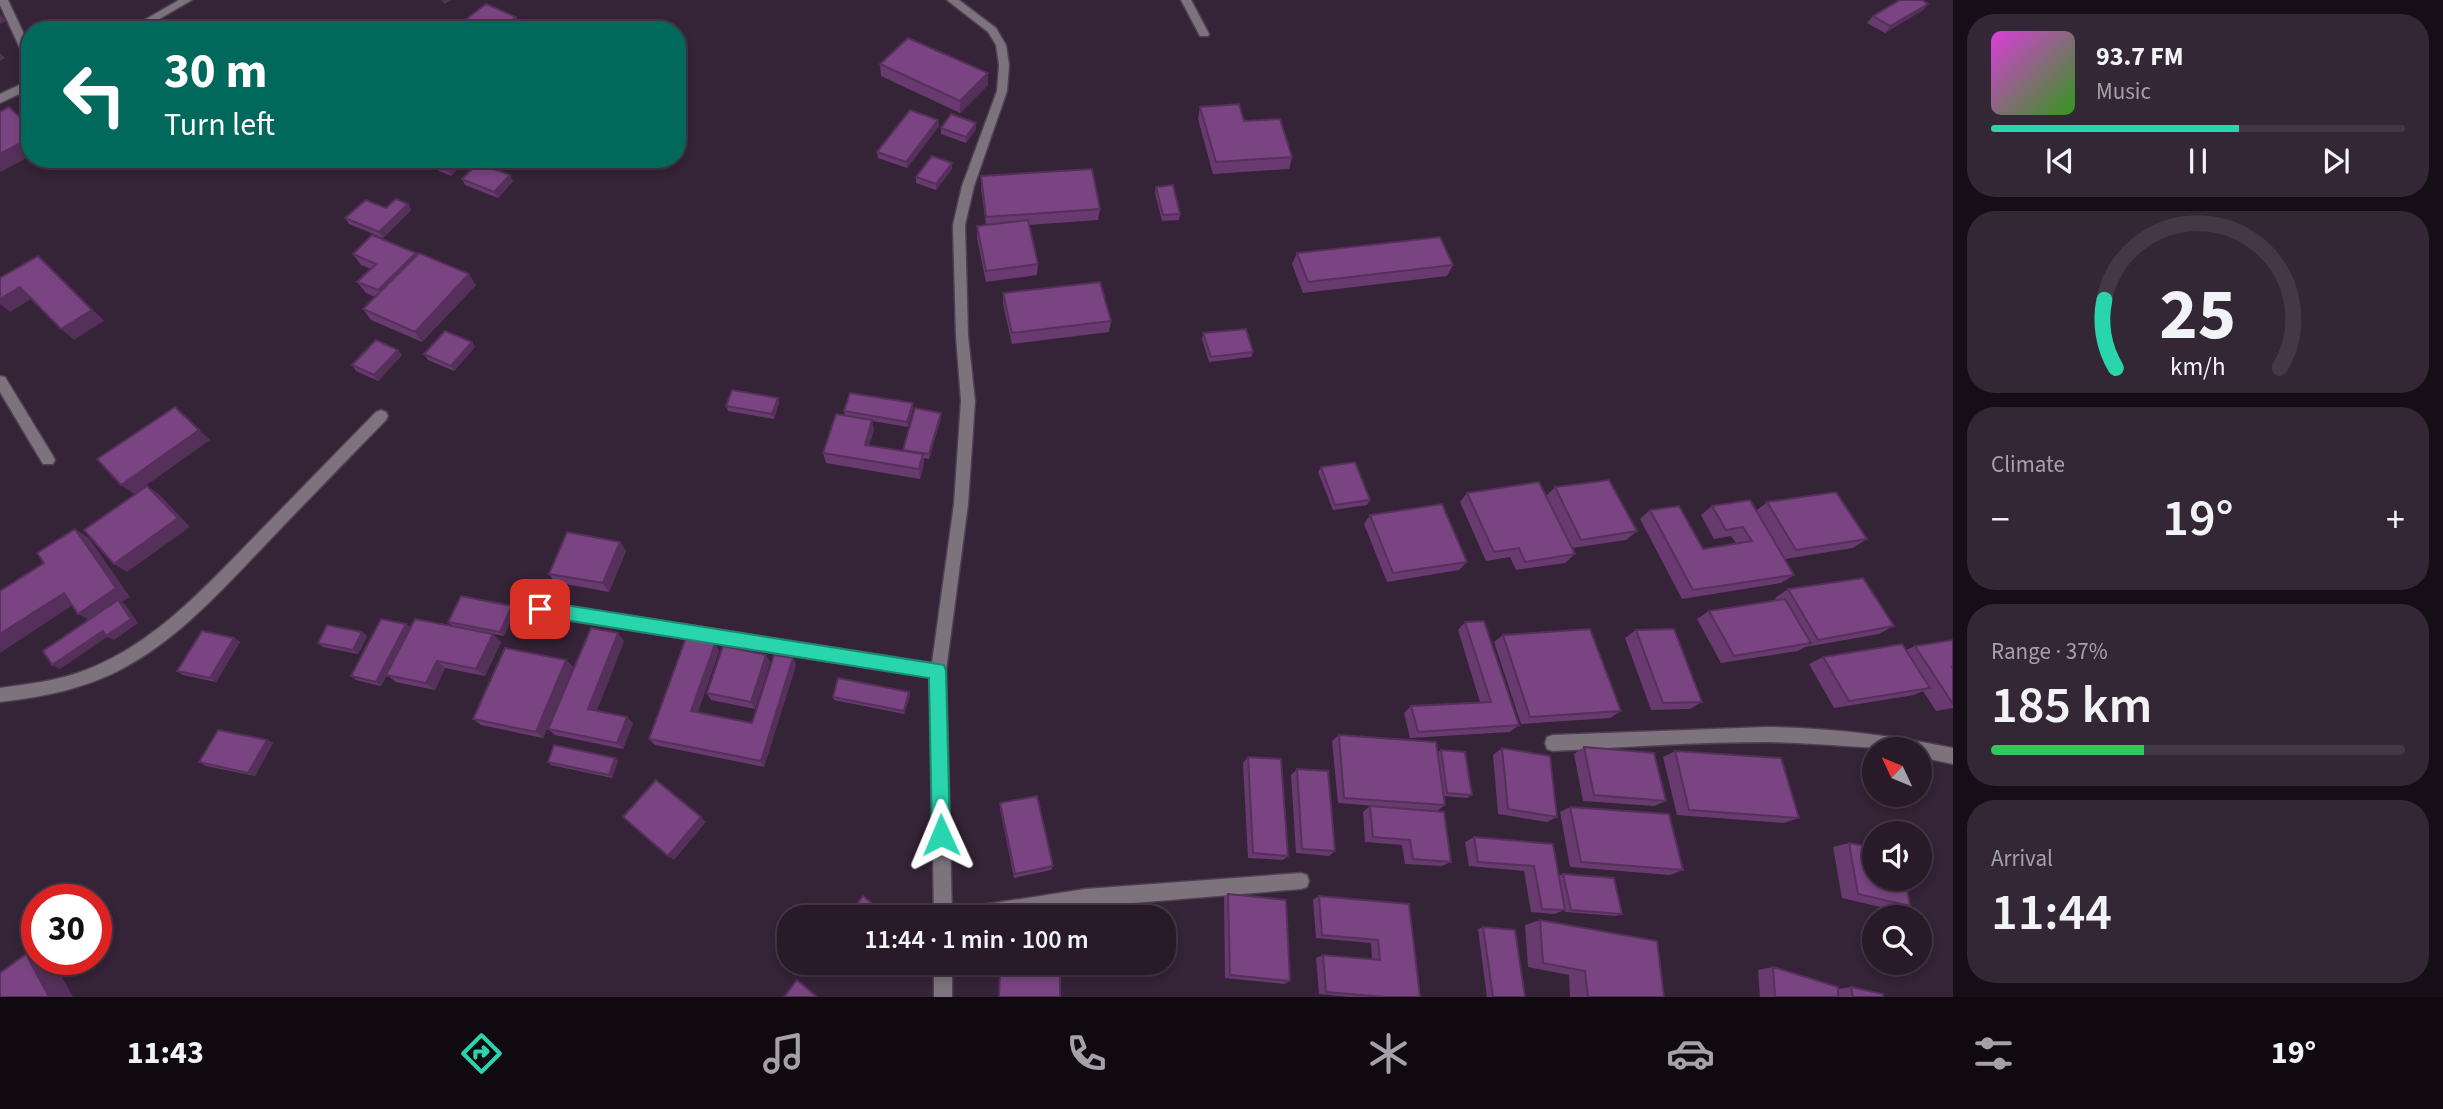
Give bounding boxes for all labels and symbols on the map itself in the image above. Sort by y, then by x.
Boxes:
pin [510,579,570,639]
north arrow [1862,737,1932,807]
position arrow [904,798,978,872]
speed limit sign: 30 [21,884,112,975]

